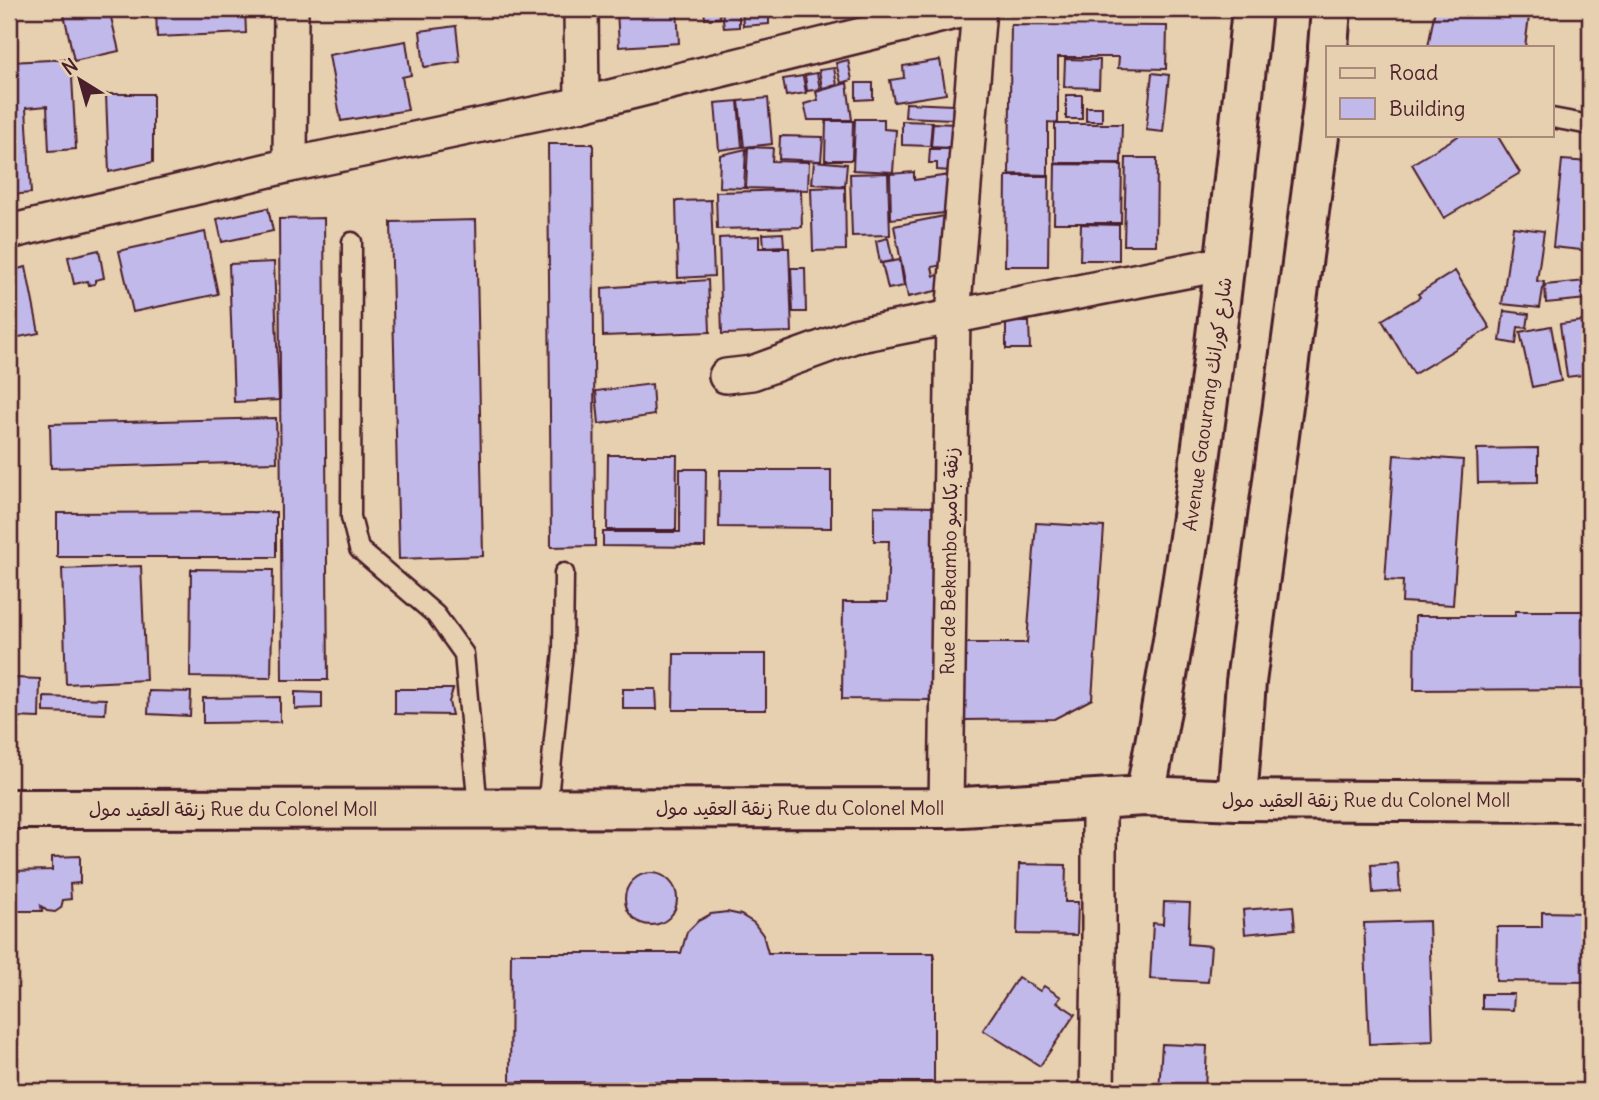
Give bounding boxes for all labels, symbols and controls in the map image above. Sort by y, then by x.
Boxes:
north arrow [46,46,116,116]
legend [1326,46,1554,136]
text: N [57,53,82,80]
text: Road [1389,59,1438,86]
text: Building [1389,95,1465,122]
street label: Avenue Gaourang شارع كورانك [1177,275,1239,533]
street label: Rue de Bekambo زنقة بكامبو [935,447,963,675]
street label: زنقة العقيد مول Rue du Colonel Moll [1222,788,1510,812]
street label: زنقة العقيد مول Rue du Colonel Moll [656,796,944,820]
street label: زنقة العقيد مول Rue du Colonel Moll [89,797,377,821]

